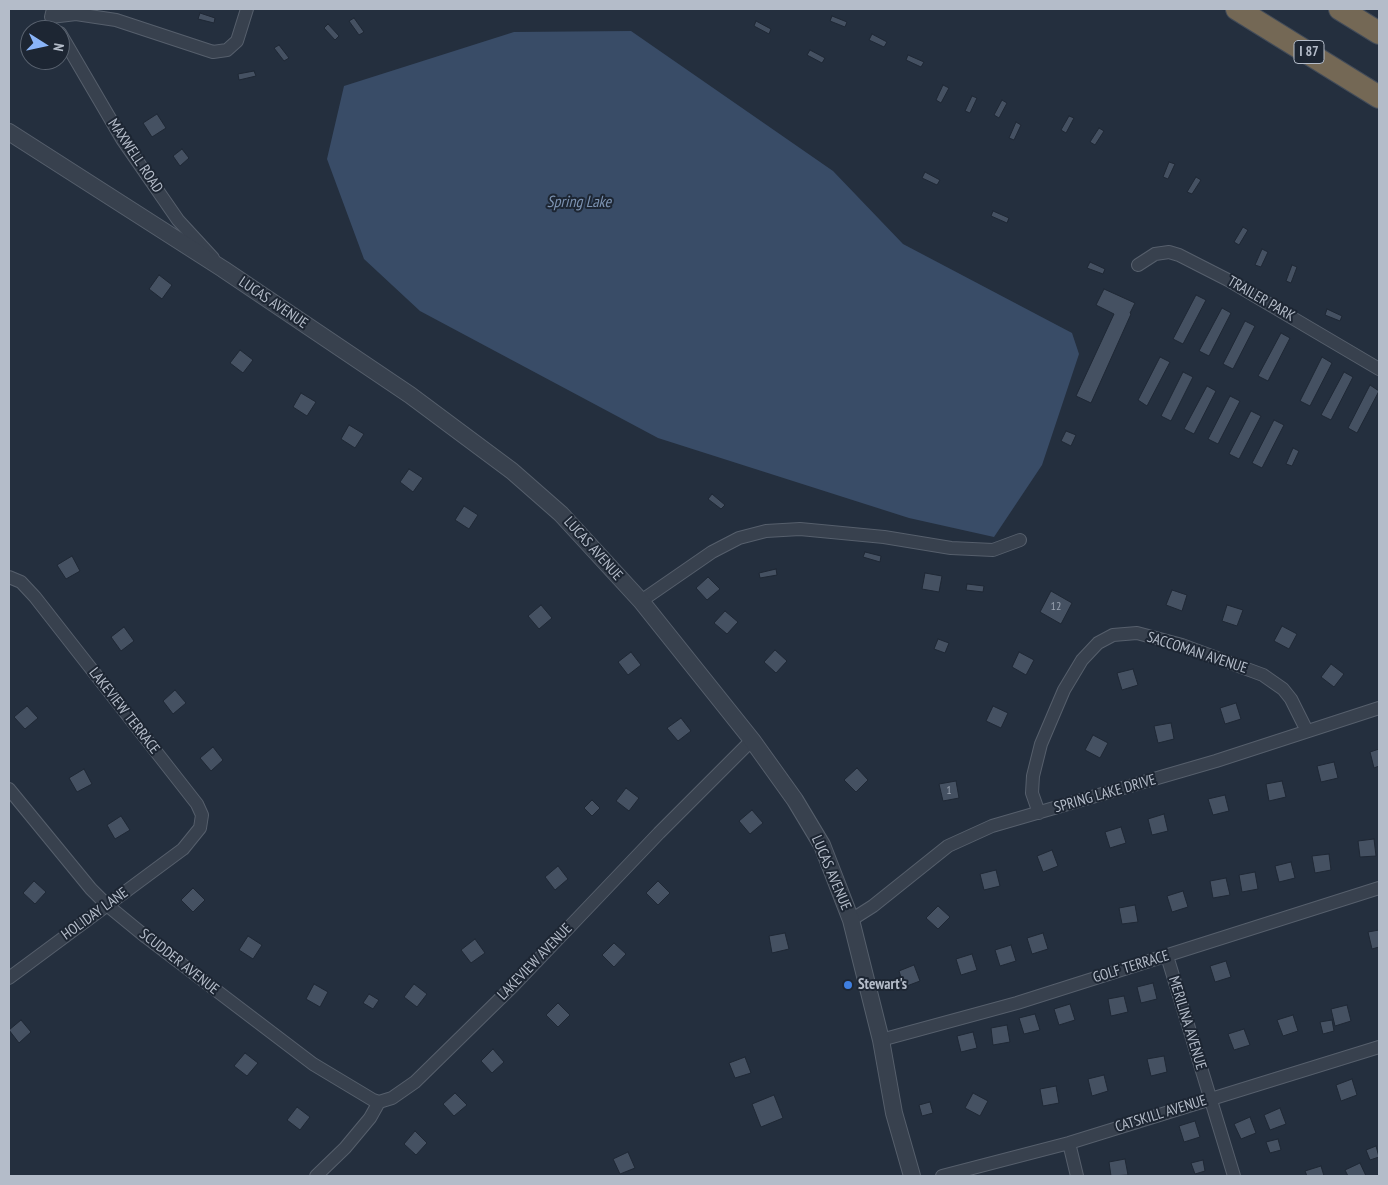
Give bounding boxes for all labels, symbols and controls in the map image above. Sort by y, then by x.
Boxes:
north arrow [20,20,70,70]
road number: I 87 [1294,41,1324,64]
text: N [49,42,68,53]
street label: MAXWELL ROAD [104,116,166,196]
water label: Spring Lake [547,192,611,212]
street label: TRAILER PARK [1224,272,1298,326]
street label: LUCAS AVENUE [235,273,311,333]
street label: LUCAS AVENUE [560,513,626,585]
house number: 12 [1051,600,1061,614]
street label: SACCOMAN AVENUE [1144,628,1250,678]
street label: LAKEVIEW TERRACE [85,664,163,758]
street label: SPRING LAKE DRIVE [1052,771,1158,817]
house number: 1 [946,784,952,798]
street label: LUCAS AVENUE [807,833,855,913]
street label: HOLIDAY LANE [58,884,132,944]
street label: LAKEVIEW AVENUE [494,920,576,1004]
street label: SCUDDER AVENUE [136,925,222,999]
street label: GOLF TERRACE [1091,947,1171,987]
street label: MERILINA AVENUE [1164,974,1210,1072]
place label: Stewart's [858,976,907,994]
marker: Stewart's [842,979,854,991]
street label: CATSKILL AVENUE [1113,1092,1209,1136]

